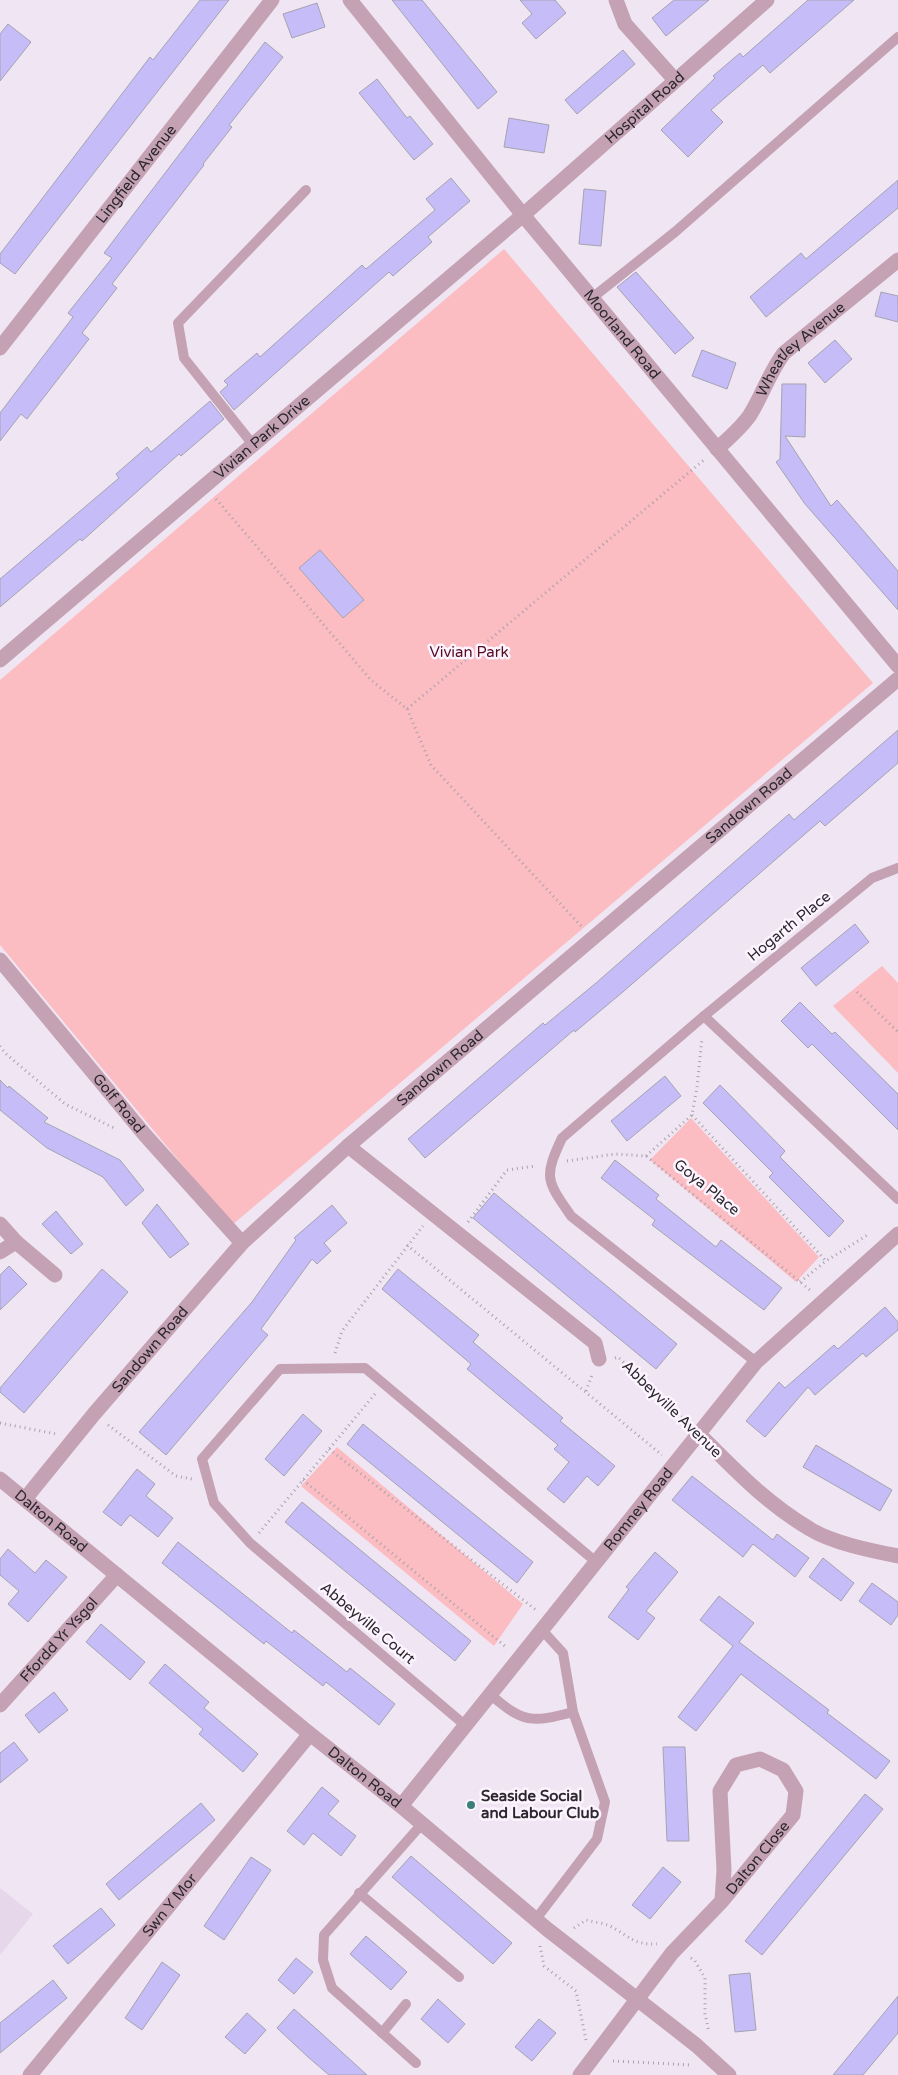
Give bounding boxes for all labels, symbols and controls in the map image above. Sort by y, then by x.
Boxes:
street label: Hospital Road [601,68,688,148]
street label: Lingfield Avenue [92,121,180,227]
street label: Moorland Road [580,286,664,383]
street label: Wheatley Avenue [752,298,849,399]
street label: Vivian Park Drive [210,391,314,483]
park label: Vivian Park [429,643,509,661]
street label: Sandown Road [702,764,796,848]
street label: Hogarth Place [744,887,834,965]
street label: Sandown Road [393,1026,487,1110]
street label: Golf Road [89,1070,148,1137]
street label: Goya Place [671,1155,743,1219]
street label: Sandown Road [108,1303,192,1396]
street label: Abbeyville Avenue [618,1357,726,1461]
street label: Romney Road [600,1464,677,1554]
street label: Dalton Road [11,1486,91,1556]
street label: Abbeyville Court [317,1578,419,1668]
street label: Ffordd Yr Ysgol [16,1594,102,1686]
street label: Dalton Road [324,1743,405,1812]
place label: Seaside Social and Labour Club [481,1787,600,1822]
marker: Seaside Social and Labour Club [465,1799,477,1811]
street label: Dalton Close [722,1817,793,1898]
street label: Swn Y Mor [138,1870,201,1940]

